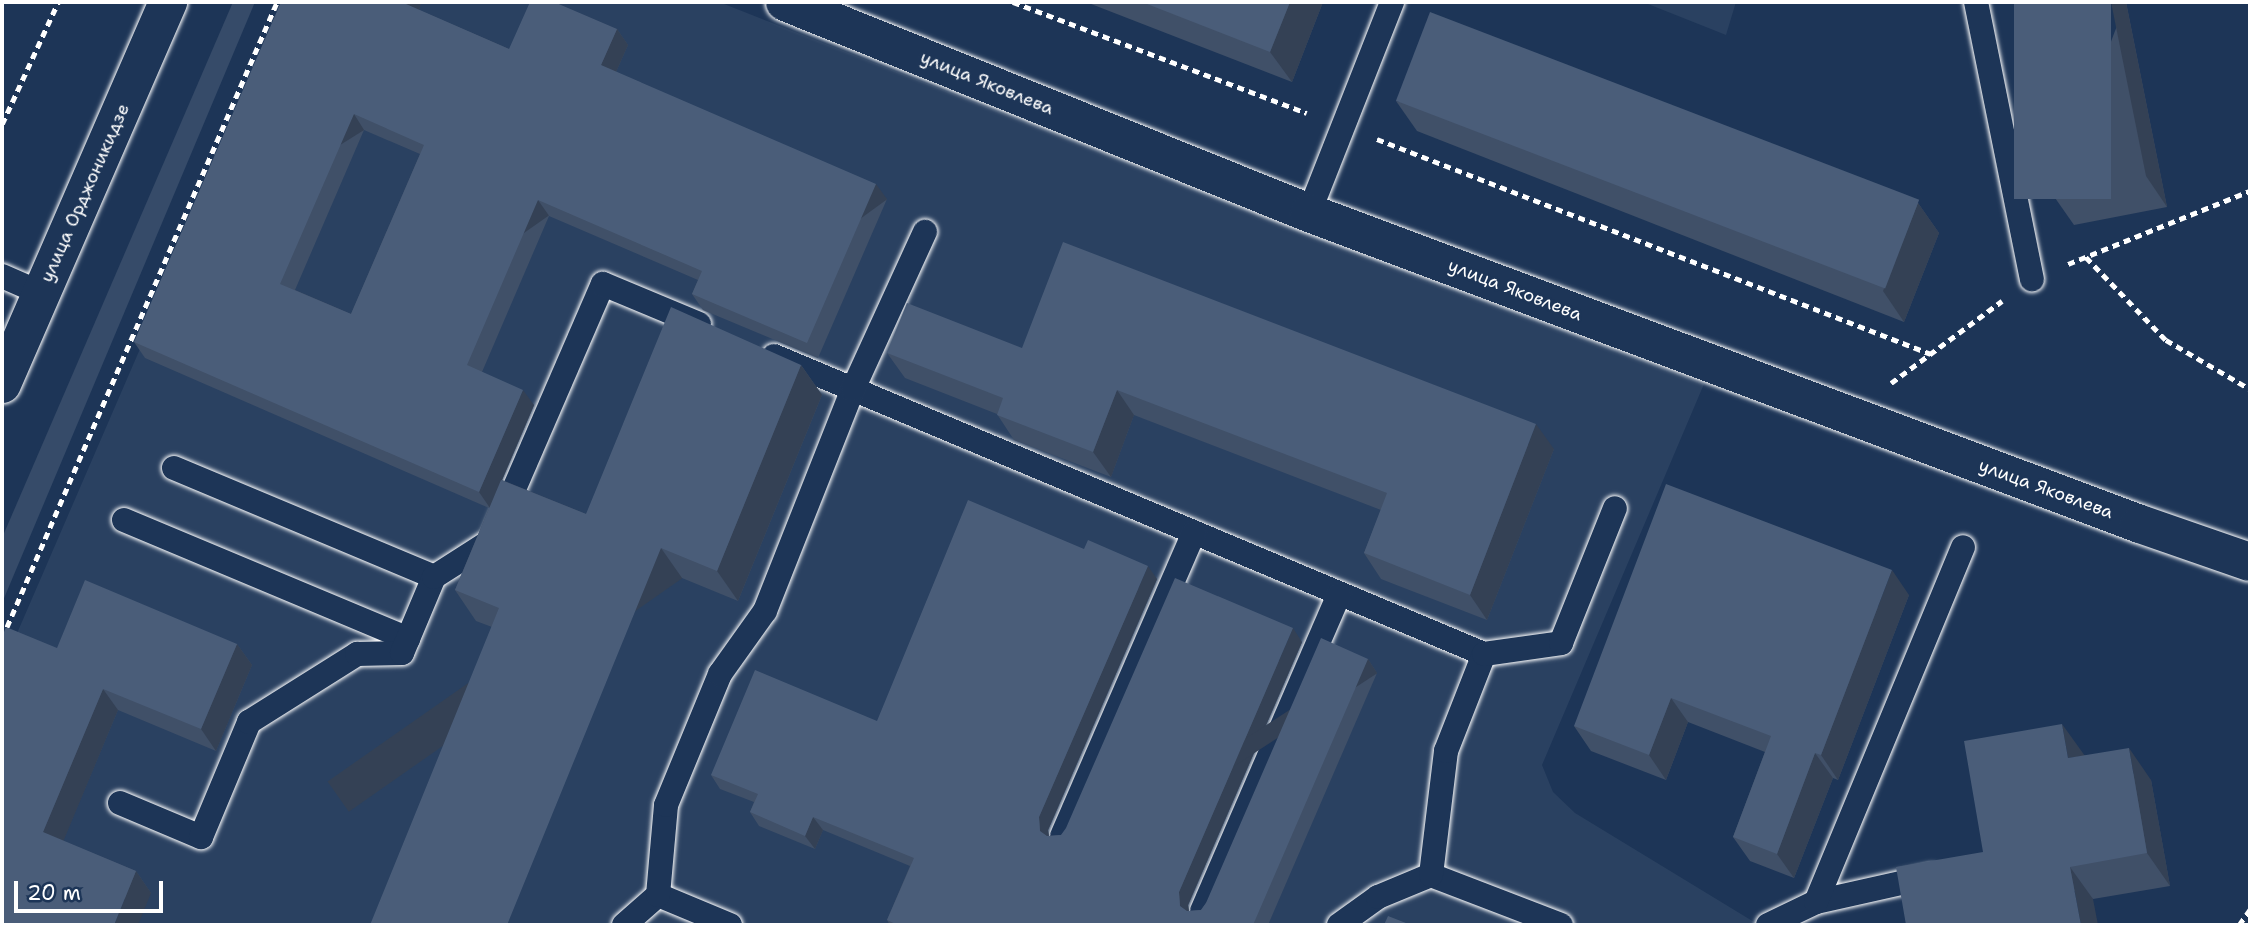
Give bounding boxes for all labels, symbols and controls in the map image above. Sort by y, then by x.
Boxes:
street label: улица Яковлева [917,46,1057,120]
street label: улица Орджоникидзе [36,100,134,286]
street label: улица Яковлева [1445,255,1585,325]
street label: улица Яковлева [1976,455,2116,523]
scale bar [18,867,166,911]
text: 20 m [27,879,81,907]

